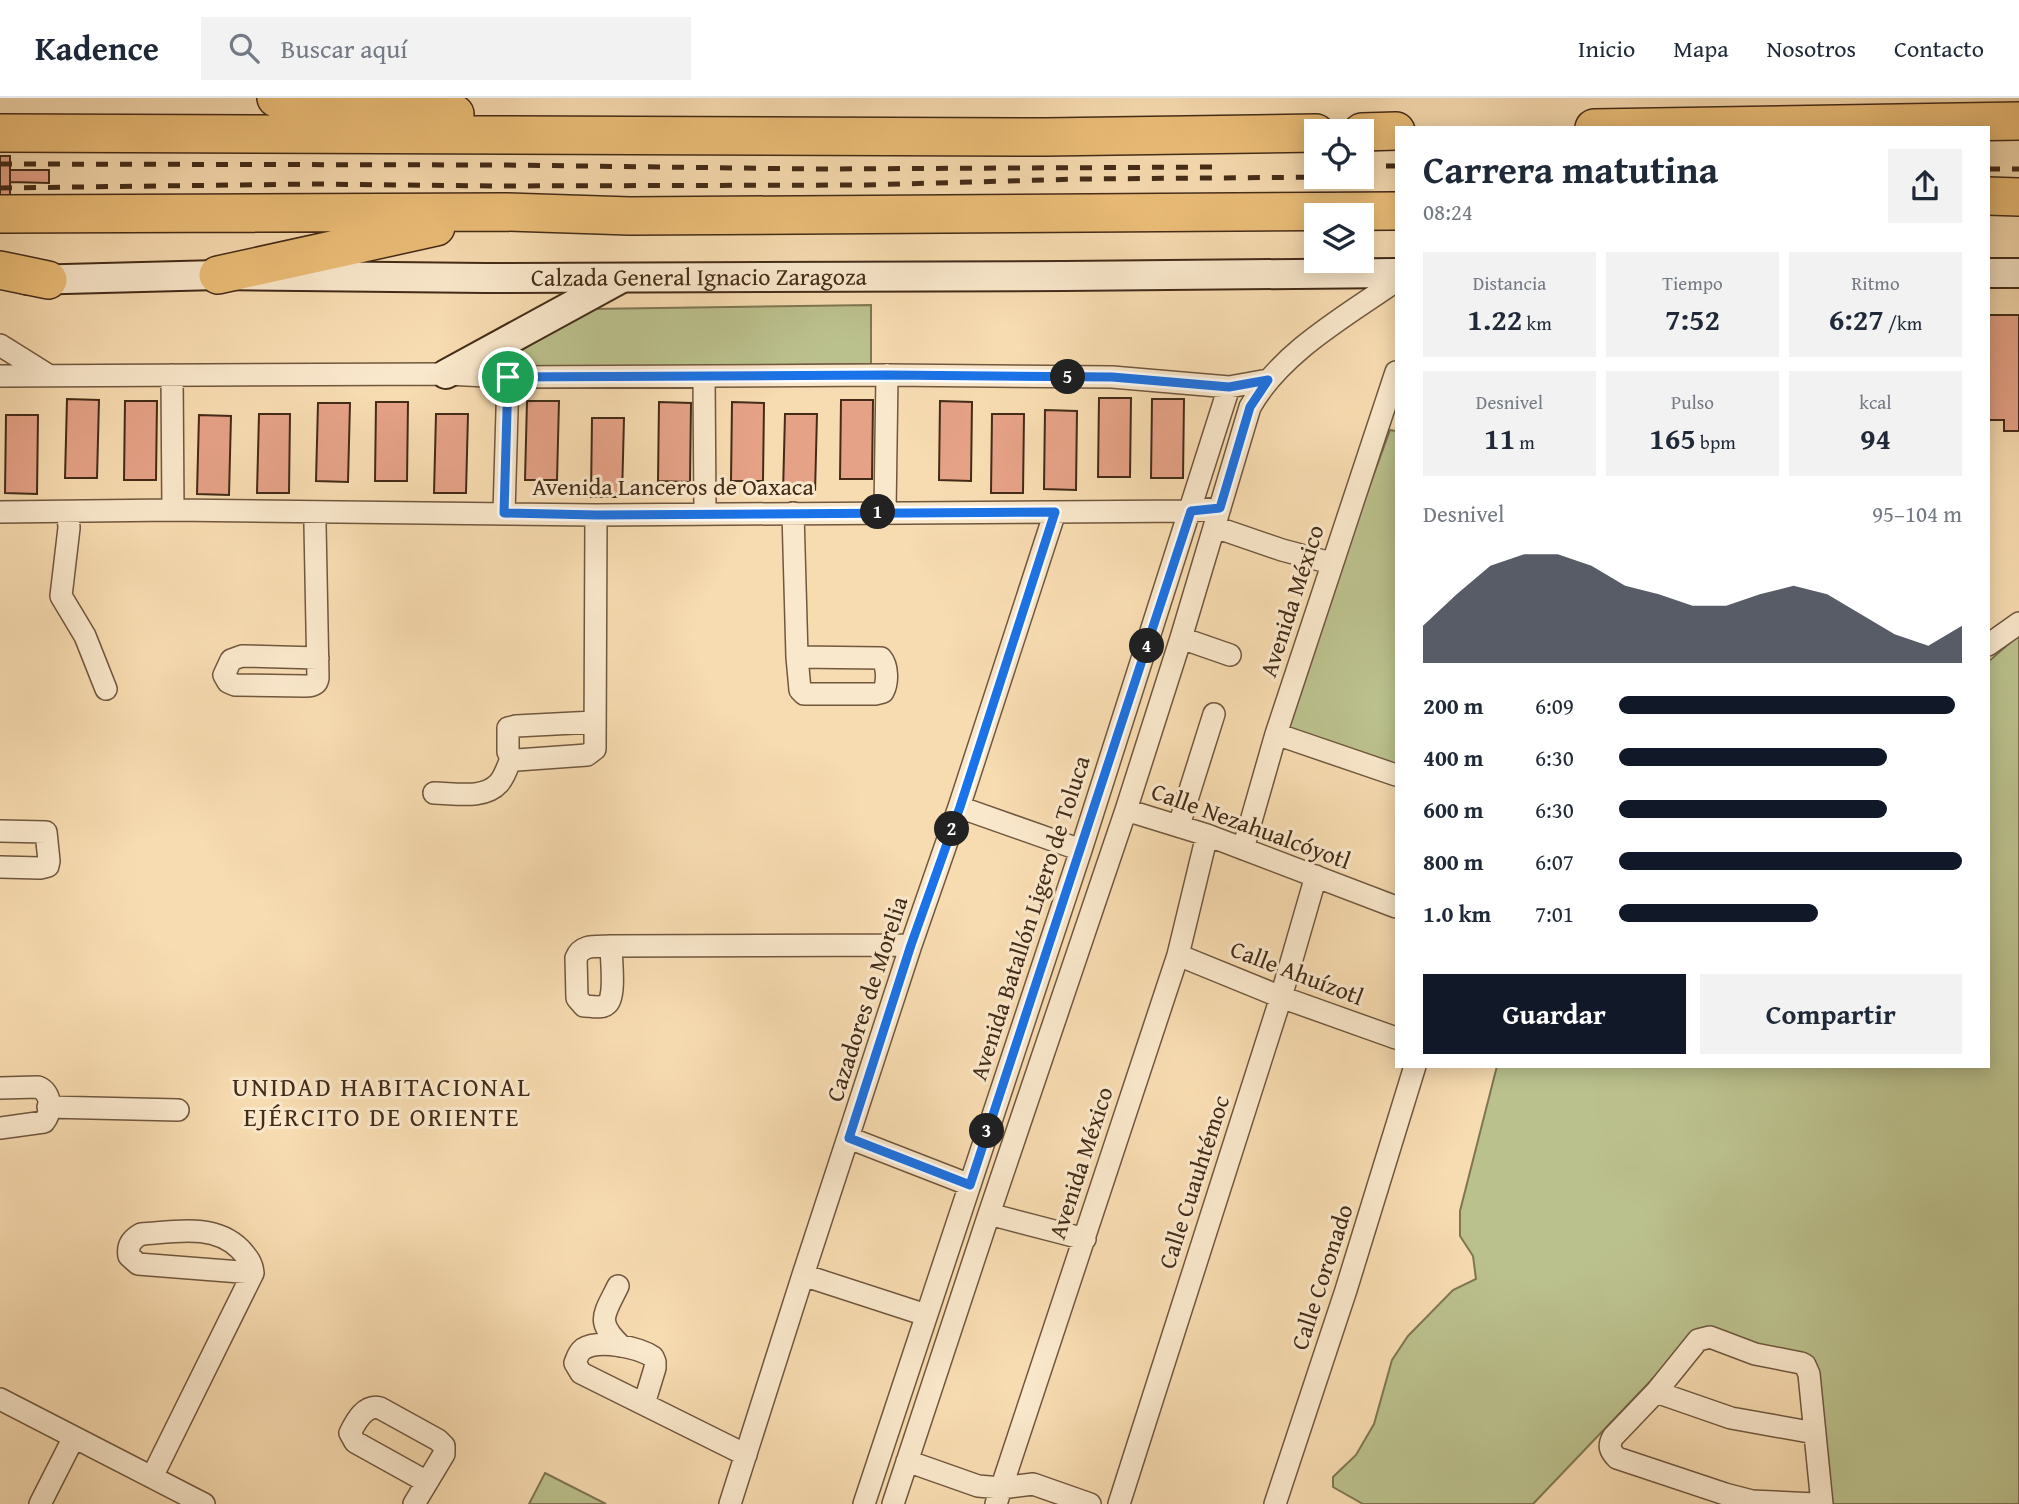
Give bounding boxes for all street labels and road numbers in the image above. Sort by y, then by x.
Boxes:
street label: Calzada General Ignacio Zaragoza [531,259,868,295]
street label: Avenida Lanceros de Oaxaca [532,469,814,504]
street label: Avenida México [1250,520,1333,682]
street label: Avenida Batallón Ligero de Toluca [960,750,1099,1085]
street label: Calle Nezahualcóyotl [1147,773,1356,878]
street label: Cazadores de Morelia [817,891,916,1106]
street label: Calle Ahuízotl [1225,931,1369,1014]
street label: Avenida México [1039,1082,1122,1244]
street label: Calle Cuauhtémoc [1149,1090,1238,1273]
street label: Calle Coronado [1281,1199,1362,1354]

